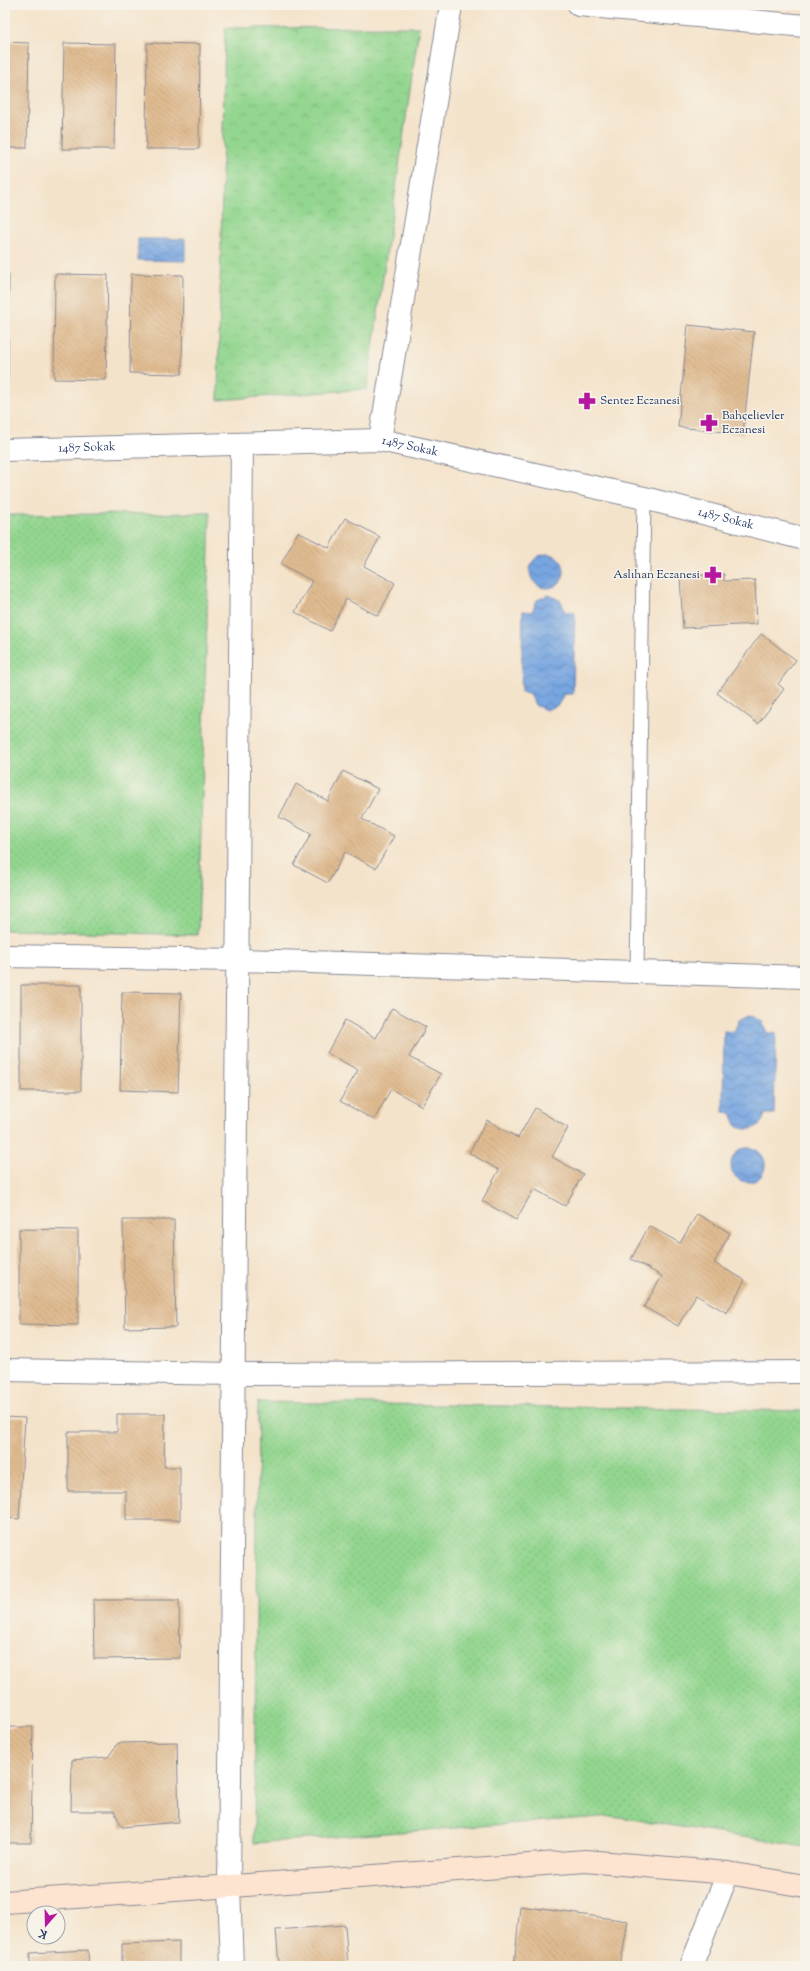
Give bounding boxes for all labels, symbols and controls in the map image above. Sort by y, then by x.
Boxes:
pharmacy icon: Sentez Eczanesi [577,391,597,411]
place label: Sentez Eczanesi [600,392,681,410]
place label: Bahçelievler Eczanesi [722,407,785,439]
pharmacy icon: Bahçelievler Eczanesi [699,413,719,433]
street label: 1487 Sokak [380,432,440,462]
street label: 1487 Sokak [58,438,116,458]
street label: 1487 Sokak [696,503,756,535]
pharmacy icon: Aslıhan Eczanesi [703,565,723,585]
place label: Aslıhan Eczanesi [613,566,701,584]
north arrow [26,1905,66,1945]
text: K [36,1925,50,1943]

